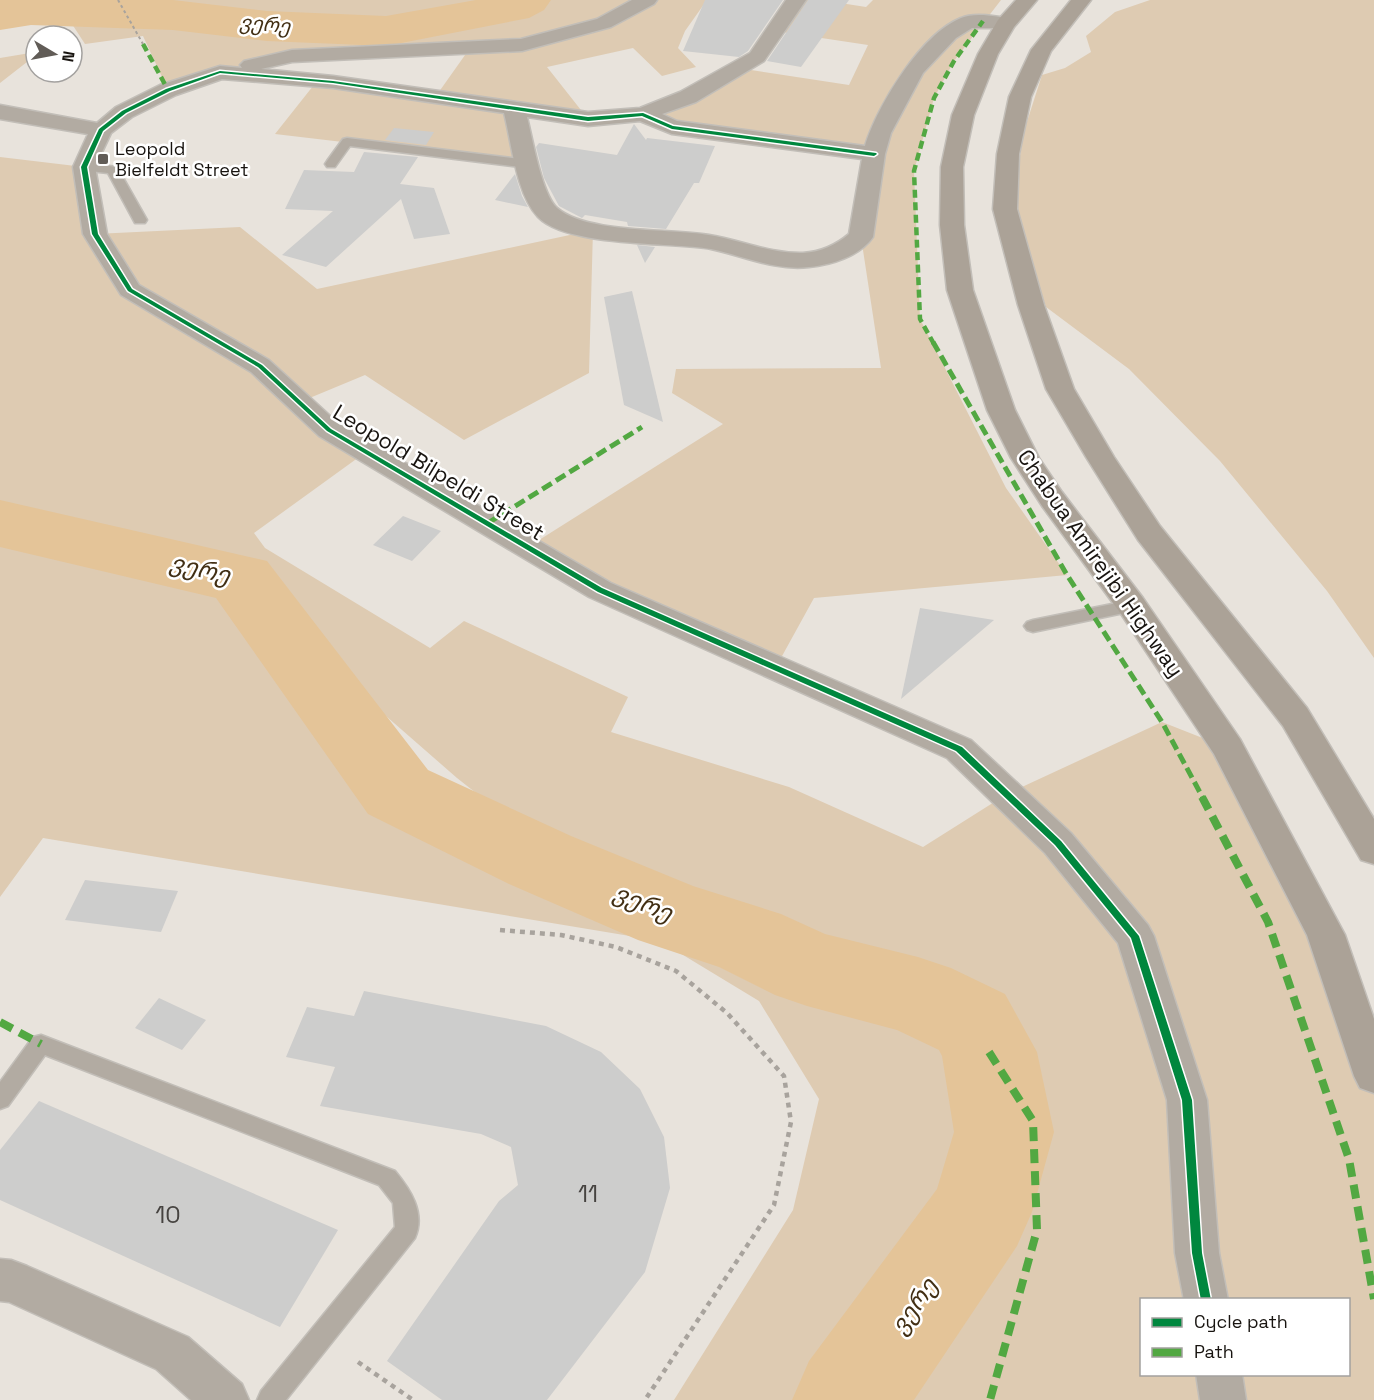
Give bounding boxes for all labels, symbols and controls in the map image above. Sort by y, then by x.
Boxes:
water label: ვერე [238,9,293,39]
north arrow [24,24,84,84]
text: N [57,49,80,64]
place label: Leopold Bielfeldt Street [115,137,248,181]
marker: Leopold Bielfeldt Street [96,152,110,166]
street label: Leopold Bilpeldi Street [328,398,550,546]
street label: Chabua Amirejibi Highway [1012,444,1190,682]
water label: ვერე [167,547,234,591]
water label: ვერე [609,877,678,929]
house number: 11 [578,1178,598,1209]
house number: 10 [155,1199,181,1230]
water label: ვერე [883,1271,944,1340]
legend [1140,1298,1350,1376]
text: Cycle path [1194,1310,1288,1333]
text: Path [1194,1340,1234,1363]

